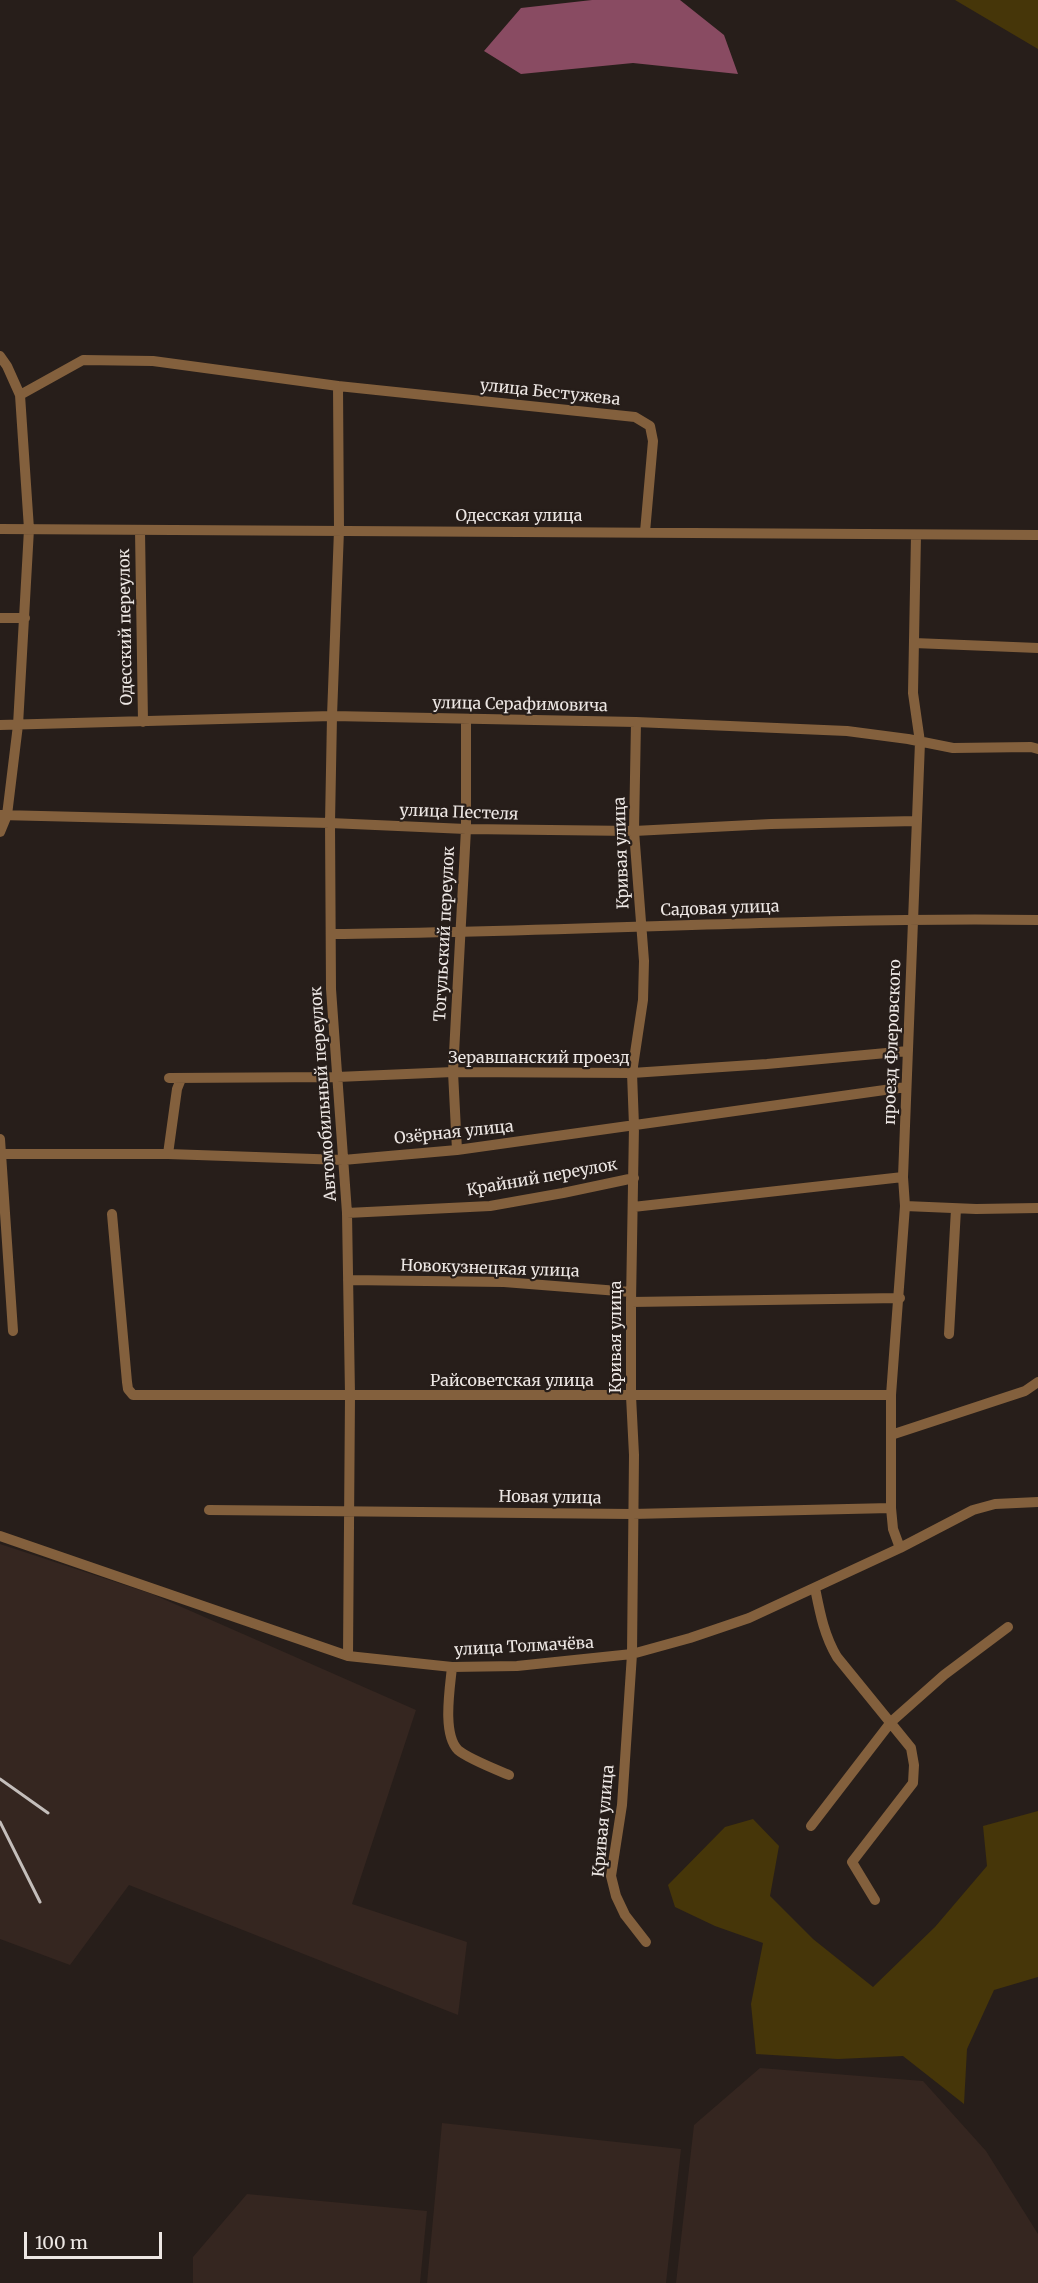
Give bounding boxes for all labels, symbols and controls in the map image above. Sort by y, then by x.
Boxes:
street label: улица Бестужева [479,376,621,410]
street label: Одесская улица [456,506,582,526]
street label: Одесский переулок [115,548,137,706]
street label: улица Серафимовича [432,694,608,716]
street label: Кривая улица [610,796,634,910]
street label: улица Пестеля [399,801,519,825]
street label: Тогульский переулок [431,846,459,1022]
street label: Садовая улица [660,897,780,921]
street label: проезд Флеровского [881,959,905,1125]
street label: Автомобильный переулок [307,986,341,1202]
street label: Зеравшанский проезд [448,1048,630,1068]
street label: Озёрная улица [393,1117,515,1149]
street label: Крайний переулок [465,1155,619,1201]
street label: Новокузнецкая улица [400,1256,580,1282]
street label: Кривая улица [606,1281,626,1393]
street label: Райсоветская улица [430,1371,594,1391]
street label: Новая улица [499,1488,601,1508]
street label: улица Толмачёва [454,1634,594,1660]
street label: Кривая улица [590,1764,618,1878]
scale bar [27,2220,165,2258]
text: 100 m [35,2231,88,2254]

